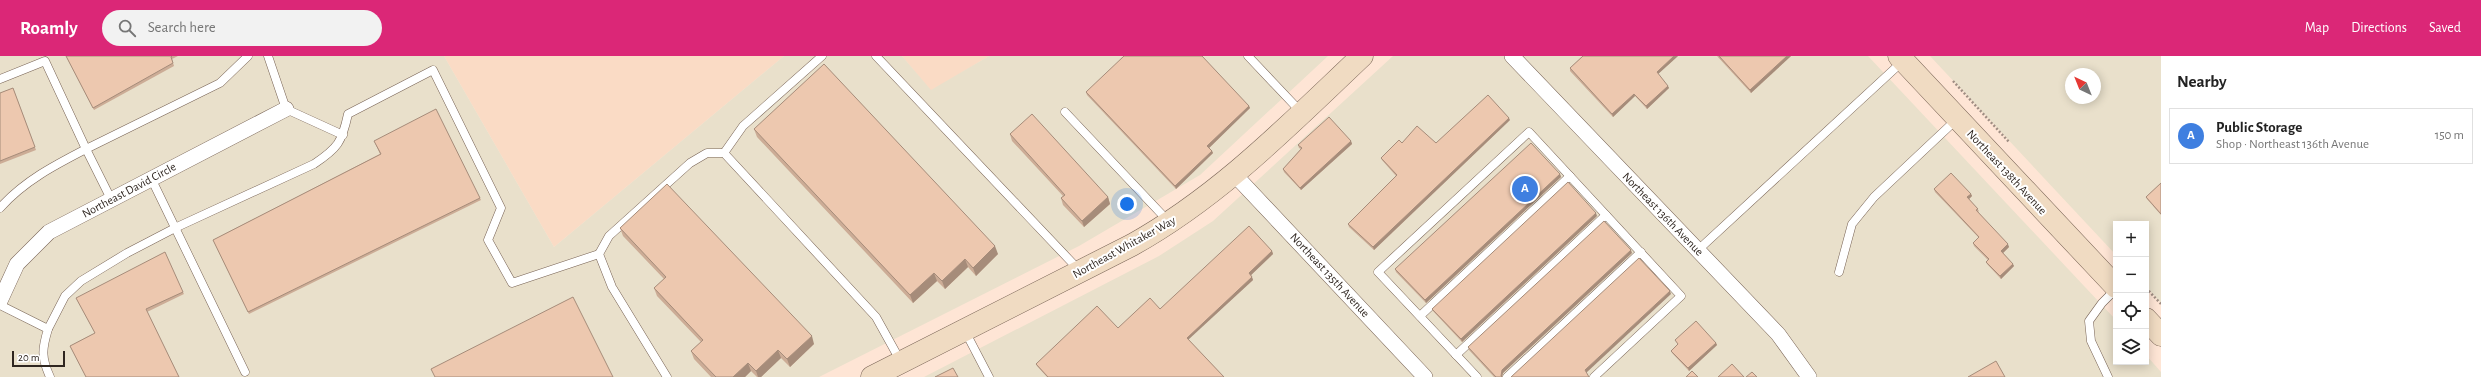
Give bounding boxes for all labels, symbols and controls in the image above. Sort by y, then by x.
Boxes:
search box [102,10,382,46]
icon: search [116,17,138,39]
text: Roamly [20,19,78,38]
text: Search here [148,20,216,35]
text: Map [2305,21,2329,35]
text: Directions [2351,21,2407,35]
text: Saved [2429,21,2461,35]
north arrow [2065,68,2101,104]
text: Nearby [2177,73,2227,90]
text: Public Storage [2216,120,2302,135]
street label: Northeast 138th Avenue [1965,127,2049,217]
text: A [2187,129,2195,142]
text: 150 m [2435,129,2464,142]
text: Shop · Northeast 136th Avenue [2216,138,2369,151]
street label: Northeast David Circle [80,160,178,220]
street label: Northeast 136th Avenue [1620,170,1706,258]
pin: A [1512,174,1538,204]
your location [1117,194,1137,214]
street label: Northeast Whitaker Way [1071,214,1178,281]
map controls [2113,221,2149,365]
button: + [2113,221,2149,257]
street label: Northeast 135th Avenue [1288,231,1372,319]
button: − [2113,257,2149,293]
button: locate [2113,293,2149,329]
button: layers [2113,329,2149,365]
scale bar [12,349,65,368]
text: 20 m [18,352,39,363]

